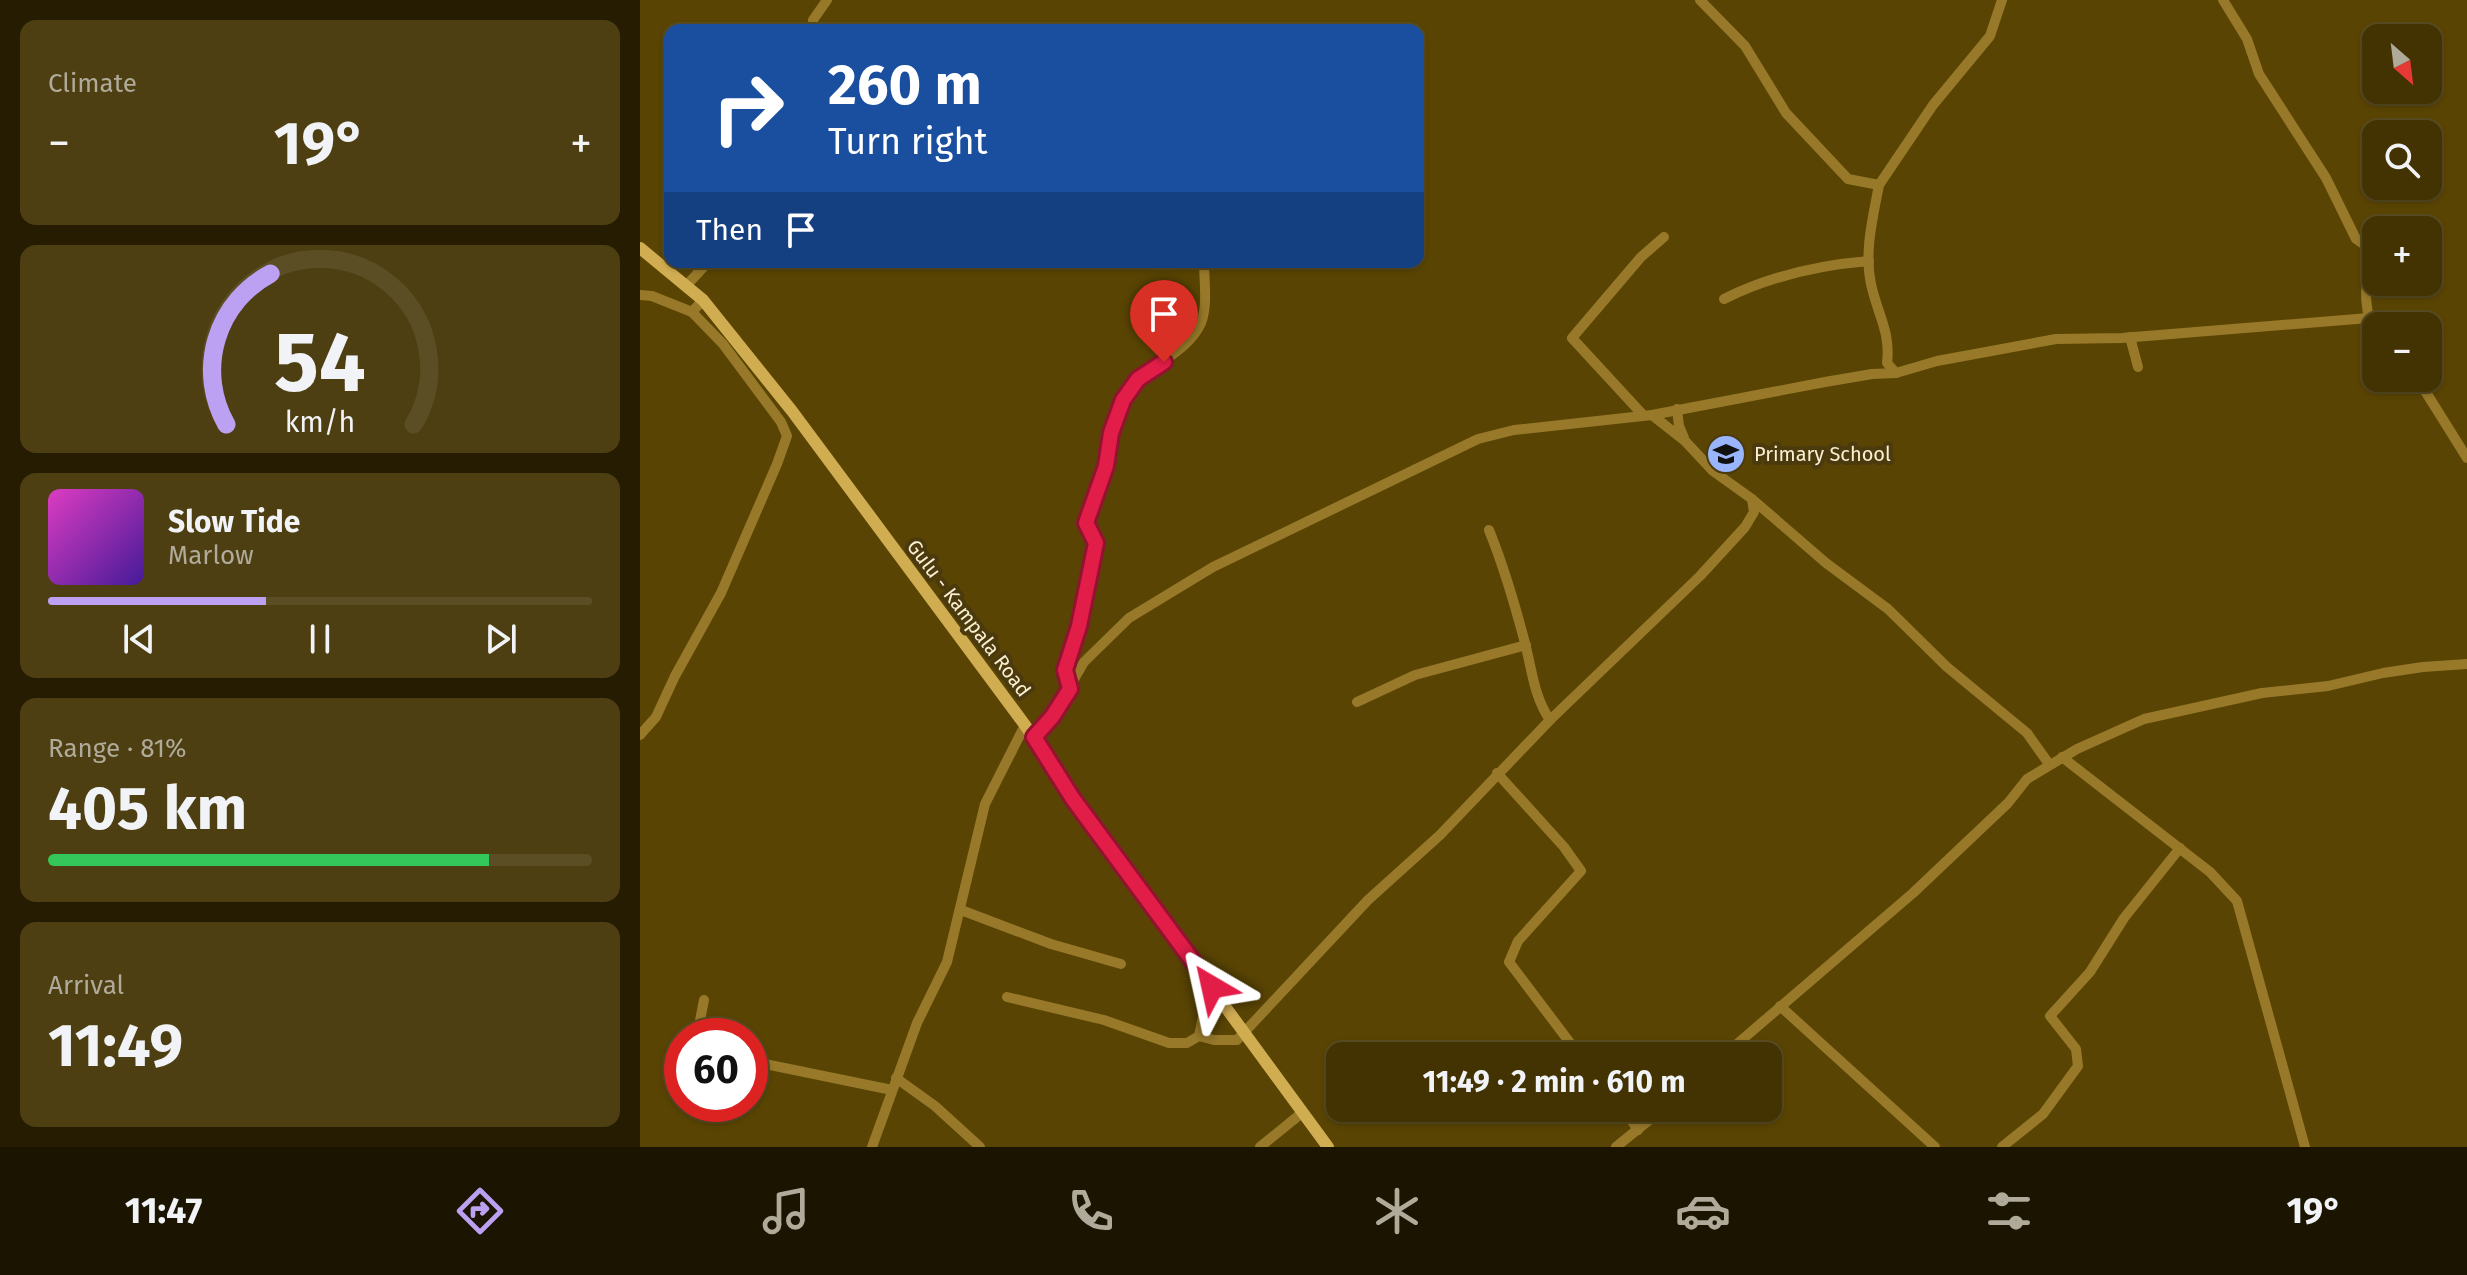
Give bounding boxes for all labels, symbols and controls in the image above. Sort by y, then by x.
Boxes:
north arrow [2362,24,2442,104]
map controls [2362,24,2442,392]
text: 260 m [828,52,982,119]
icon: right [696,56,800,160]
text: Climate [48,68,137,99]
text: 19° [274,108,366,180]
text: − [48,117,70,170]
text: + [570,117,592,170]
text: Turn right [828,120,988,164]
button: search [2362,120,2442,200]
icon: arrive [779,208,823,252]
text: Then [696,212,763,248]
button: + [2362,216,2442,296]
pin [1130,280,1198,362]
icon: arrive [1142,292,1186,336]
text: 54 [274,312,366,412]
button: − [2362,312,2442,392]
text: km/h [285,405,355,440]
school or university icon: Primary School [1705,433,1747,475]
place label: Primary School [1754,442,1891,466]
text: Slow Tide [168,504,300,540]
street label: Gulu - Kampala Road [902,535,1036,701]
text: Marlow [168,540,254,571]
icon: previous [117,617,161,661]
icon: pause [298,617,342,661]
icon: next [479,617,523,661]
text: Range · 81% [48,733,186,764]
text: 405 km [48,773,247,845]
position arrow [1170,945,1254,1029]
text: Arrival [48,970,124,1001]
text: 11:49 [48,1010,183,1082]
speed limit sign: 60 [664,1018,768,1122]
text: 11:49 · 2 min · 610 m [1422,1064,1686,1100]
icon: directions [452,1183,508,1239]
icon: music [758,1183,814,1239]
icon: phone [1063,1183,1119,1239]
icon: climate [1369,1183,1425,1239]
icon: car [1675,1183,1731,1239]
icon: filters [1981,1183,2037,1239]
text: 11:47 [125,1189,202,1233]
text: 19° [2286,1189,2342,1233]

